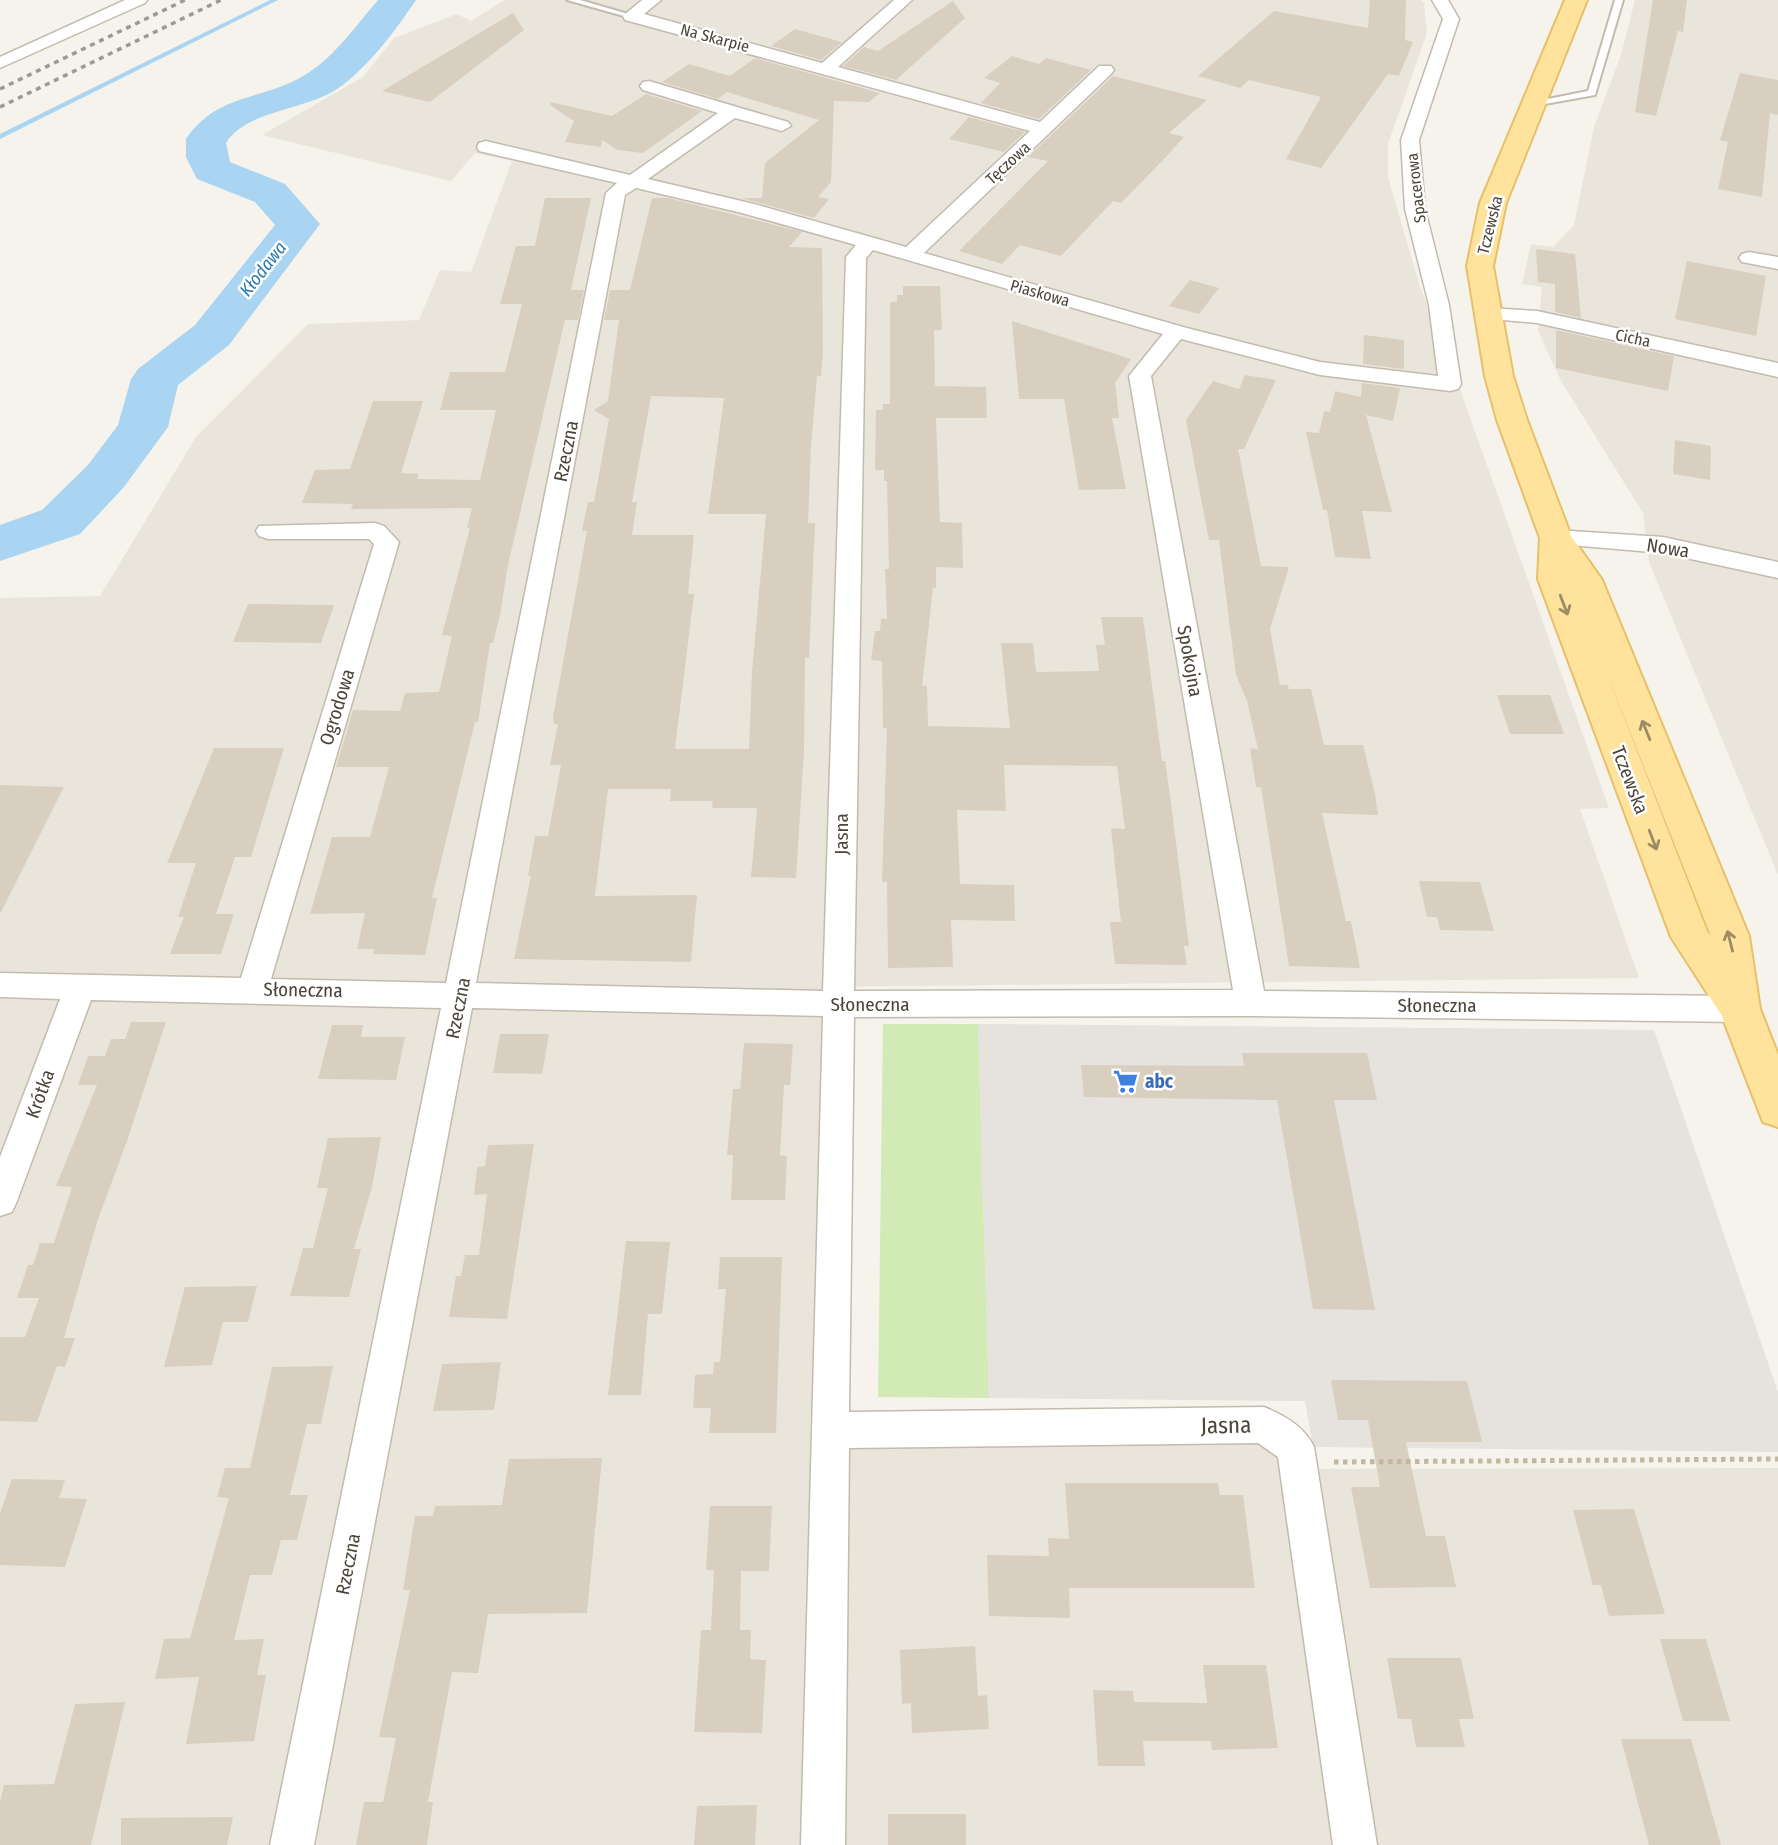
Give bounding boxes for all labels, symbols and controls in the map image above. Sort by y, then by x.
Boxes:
street label: Na Skarpie [679,20,752,56]
street label: Tęczowa [982,138,1034,188]
street label: Spacerowa [1402,152,1430,224]
street label: Tczewska [1474,194,1506,256]
water label: Kłodawa [235,237,291,301]
street label: Piaskowa [1008,275,1072,311]
street label: Cicha [1614,325,1652,351]
street label: Rzeczna [549,418,583,484]
street label: Nowa [1645,533,1691,563]
one-way arrow [1558,593,1571,615]
street label: Spokojna [1172,623,1208,699]
street label: Ogrodowa [315,666,359,748]
one-way arrow [1639,719,1652,741]
street label: Tczewska [1607,743,1653,817]
street label: Jasna [830,813,853,855]
one-way arrow [1648,829,1660,851]
one-way arrow [1723,930,1736,953]
street label: Rzeczna [441,975,475,1041]
street label: Słoneczna [263,978,343,1002]
street label: Słoneczna [830,993,910,1016]
street label: Słoneczna [1397,994,1477,1017]
street label: Krótka [21,1066,59,1122]
supermarket icon: abc [1111,1067,1139,1095]
place label: abc [1145,1070,1174,1093]
street label: Jasna [1200,1411,1252,1439]
street label: Rzeczna [331,1531,365,1597]

